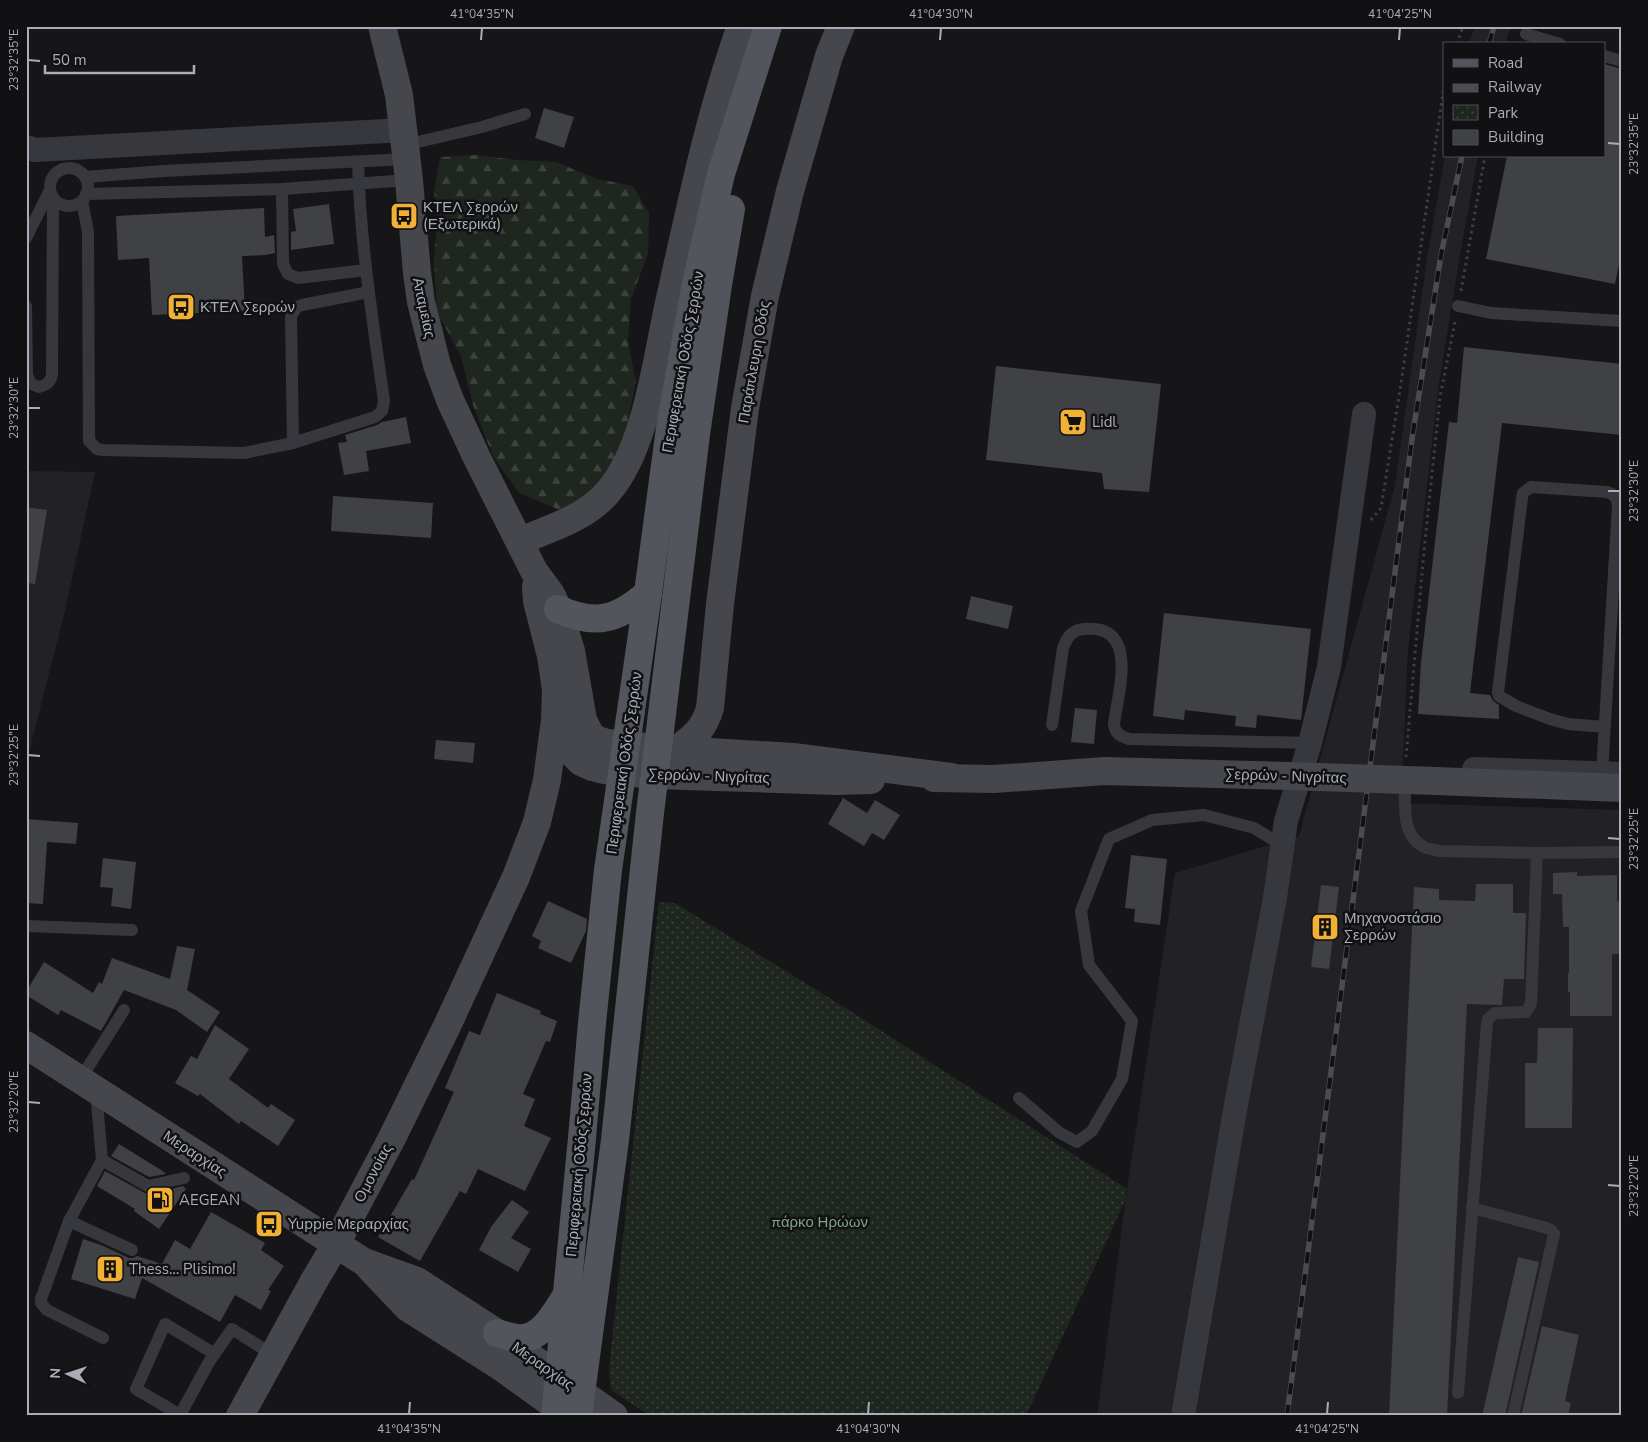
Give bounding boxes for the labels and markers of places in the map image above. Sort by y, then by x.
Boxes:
place label: ΚΤΕΛ Σερρών (Εξωτερικά) [423,197,518,234]
bus stop icon: ΚΤΕΛ Σερρών (Εξωτερικά) [389,201,419,231]
bus stop icon: ΚΤΕΛ Σερρών [166,292,196,322]
place label: ΚΤΕΛ Σερρών [200,297,295,317]
supermarket icon: Lidl [1058,407,1088,437]
place label: Lidl [1092,412,1117,432]
place label: Μηχανοστάσιο Σερρών [1344,908,1441,945]
building icon: Μηχανοστάσιο Σερρών [1310,912,1340,942]
fuel station icon: AEGEAN [145,1185,175,1215]
place label: AEGEAN [179,1190,240,1210]
bus stop icon: Yuppie Μεραρχίας [254,1209,284,1239]
place label: Yuppie Μεραρχίας [287,1214,409,1234]
building icon: Thess… Plisimo! [95,1254,125,1284]
place label: Thess… Plisimo! [129,1259,236,1279]

